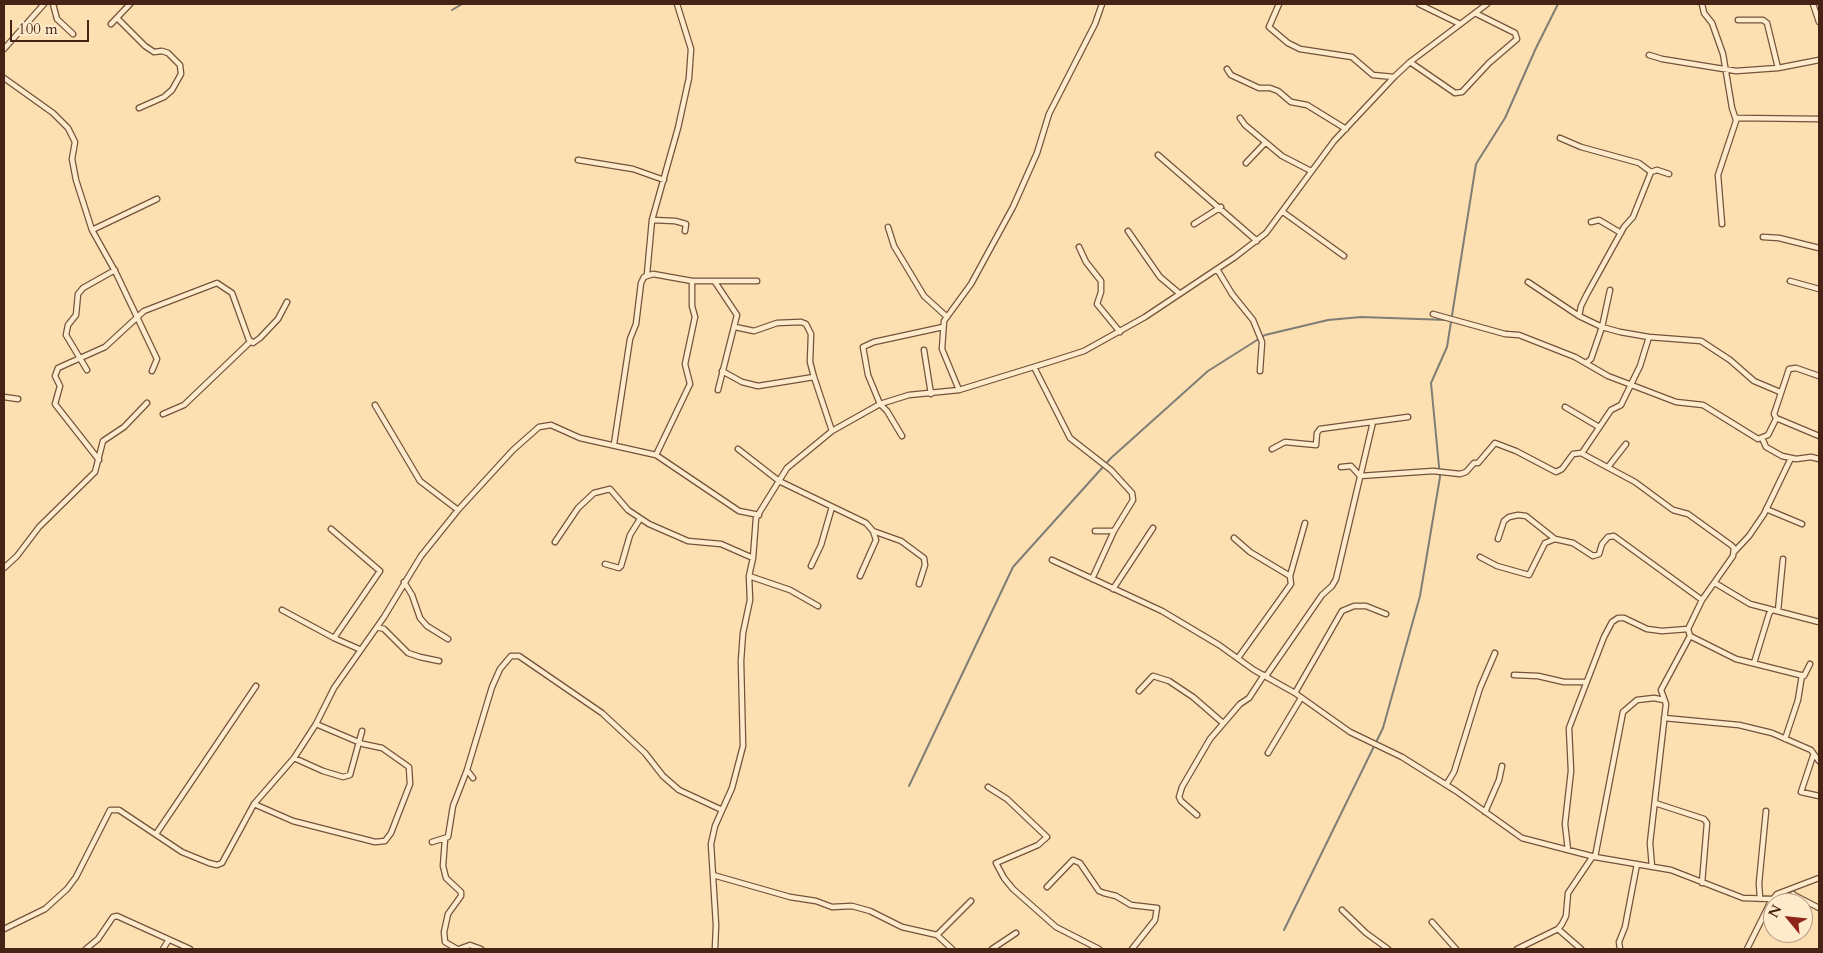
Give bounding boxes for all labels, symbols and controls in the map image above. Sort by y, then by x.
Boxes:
scale bar [12,10,91,42]
text: 100 m [18,19,58,39]
north arrow [1763,893,1813,943]
text: N [1764,901,1786,921]

